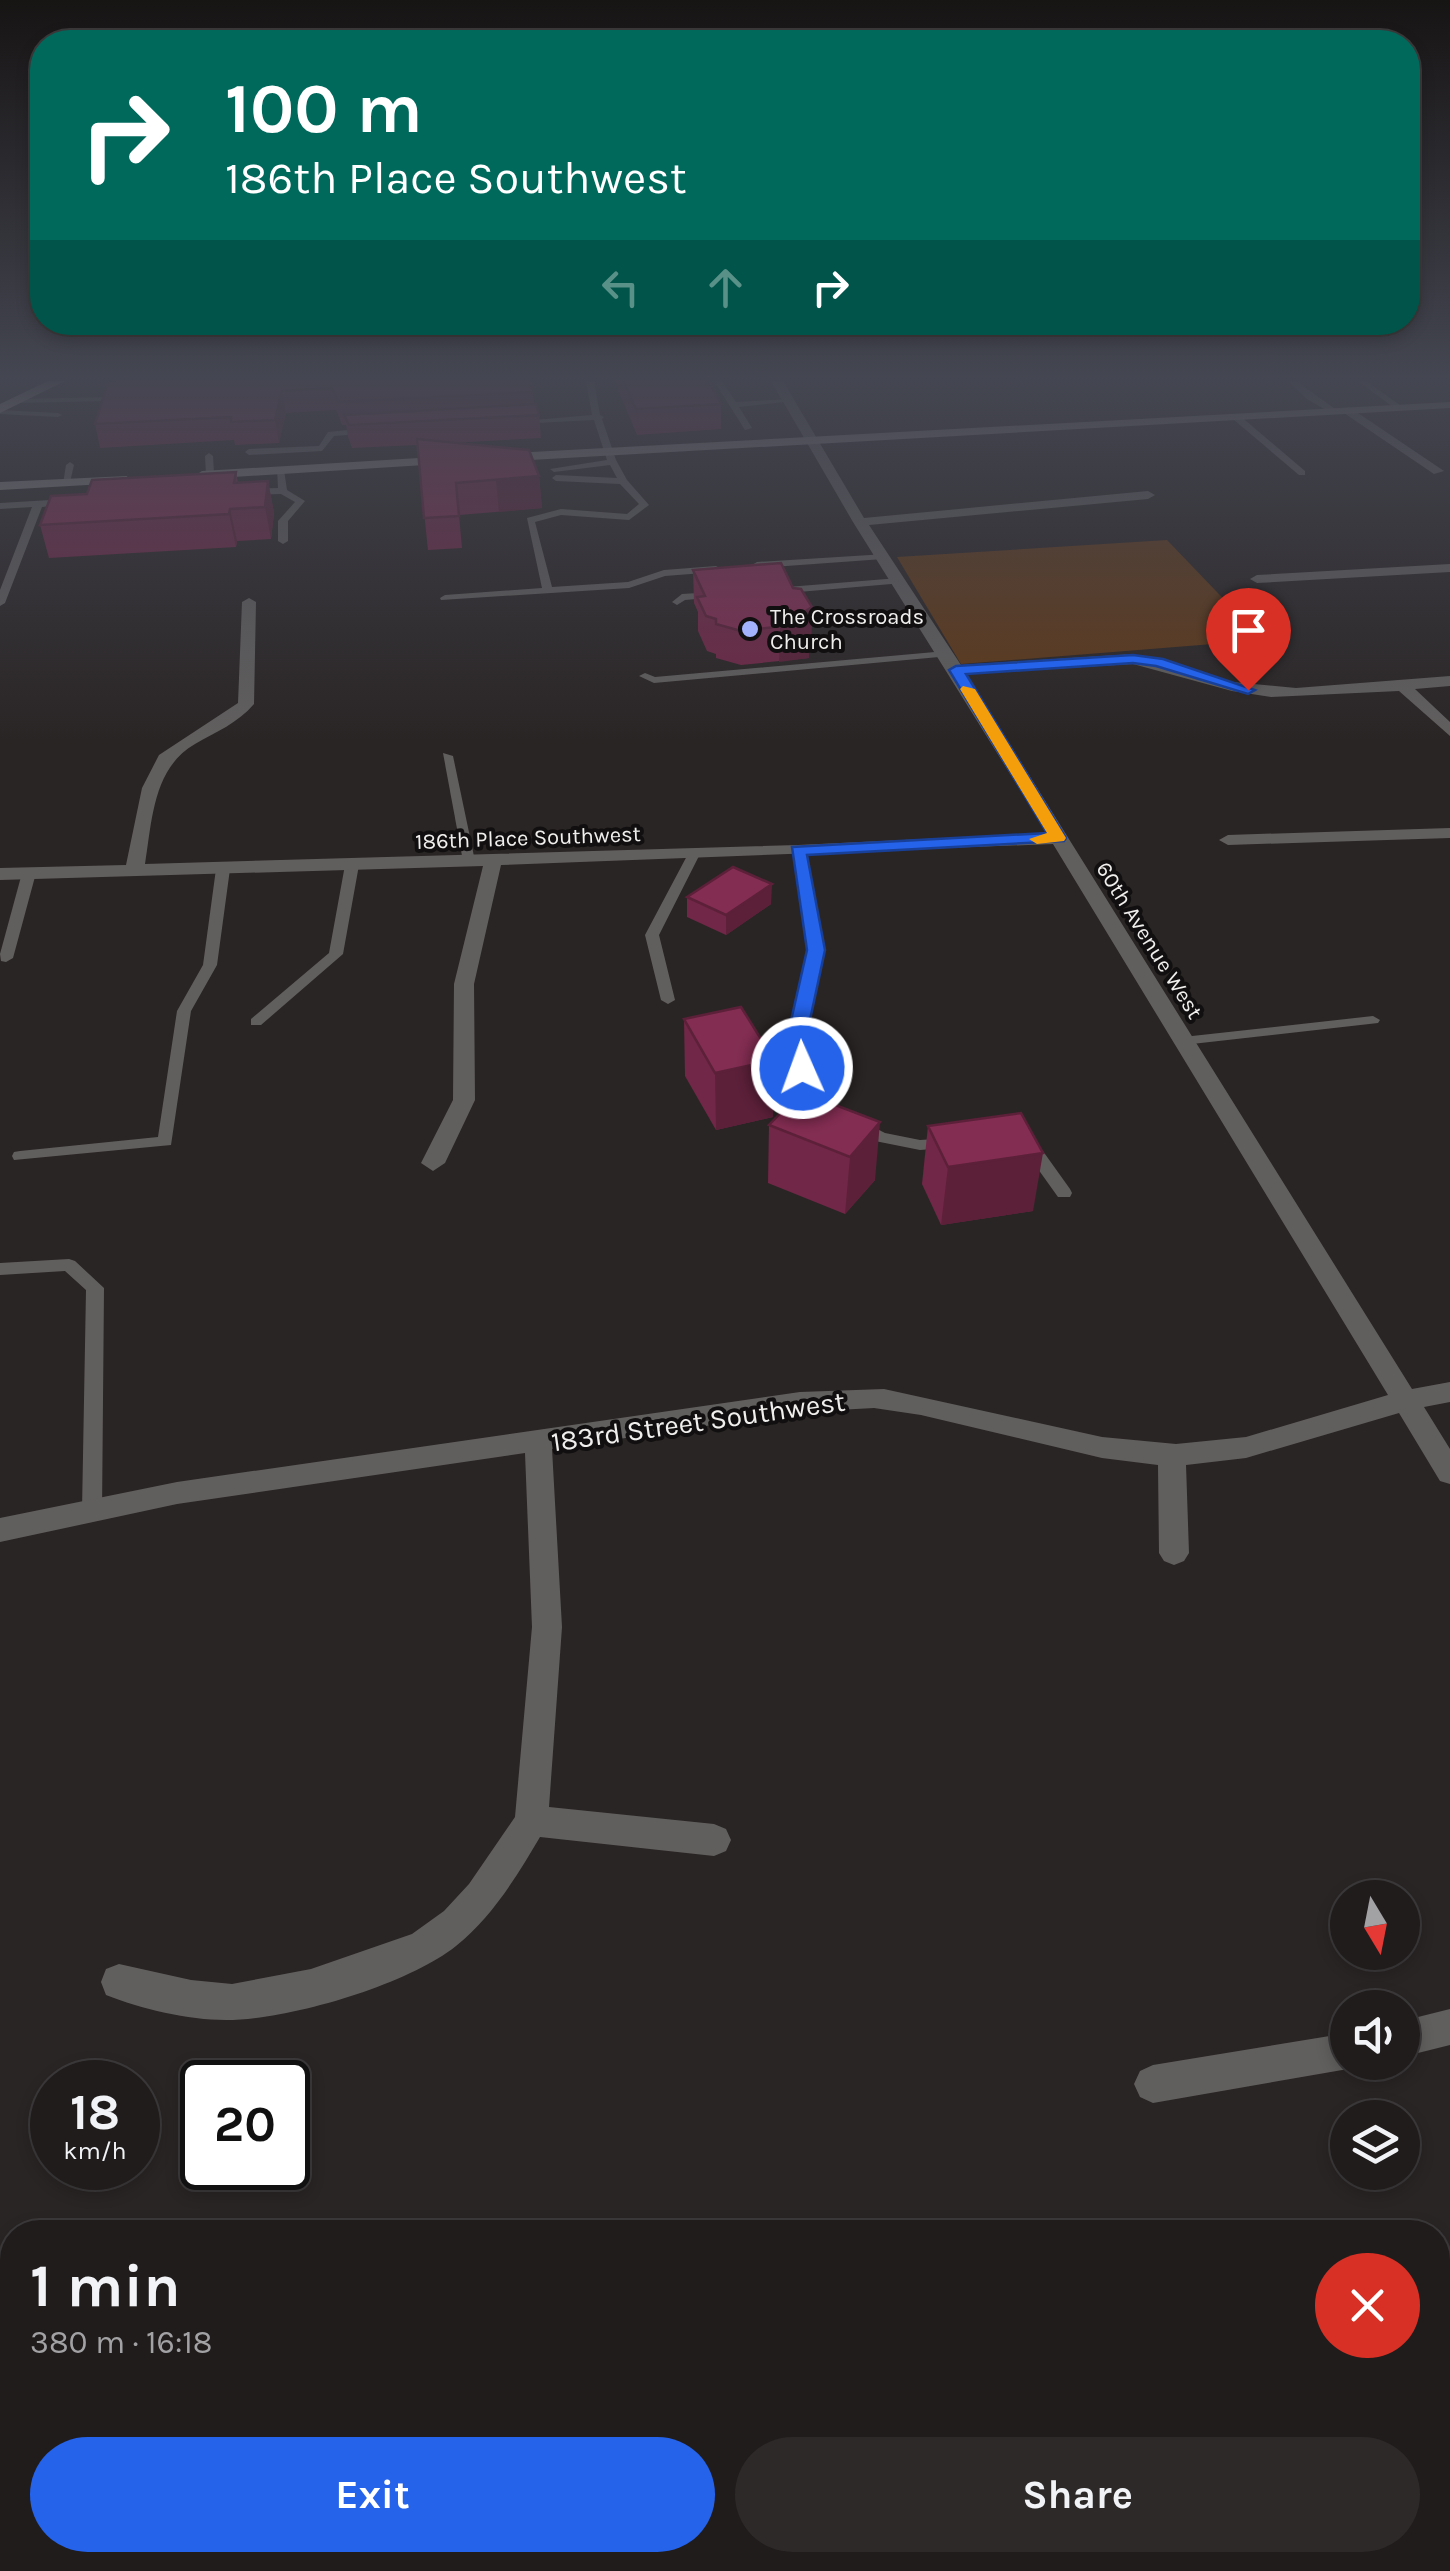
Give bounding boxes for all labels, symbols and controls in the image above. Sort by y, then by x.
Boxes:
text: 100 m [225,68,423,150]
icon: right [60,70,190,200]
text: 186th Place Southwest [225,152,687,204]
icon: left [593,260,648,315]
icon: ahead [698,260,753,315]
icon: right [803,260,858,315]
pin [1206,588,1291,691]
icon: arrive [1221,603,1276,658]
place label: The Crossroads Church [770,604,924,655]
marker: The Crossroads Church [739,618,761,640]
street label: 186th Place Southwest [415,821,641,855]
street label: 60th Avenue West [1090,857,1208,1024]
position arrow [750,1016,854,1120]
street label: 183rd Street Southwest [549,1385,847,1458]
north arrow [1330,1880,1420,1970]
map controls [1330,1880,1420,2190]
button: sound [1330,1990,1420,2080]
speed limit sign: 20 [180,2060,310,2190]
text: 18 [70,2083,120,2142]
button: layers [1330,2100,1420,2190]
text: km/h [63,2136,127,2165]
text: 1 min [30,2251,181,2321]
button: close [1315,2253,1420,2358]
text: 380 m · 16:18 [30,2324,213,2361]
button: Exit [30,2437,715,2552]
button: Share [735,2437,1420,2552]

